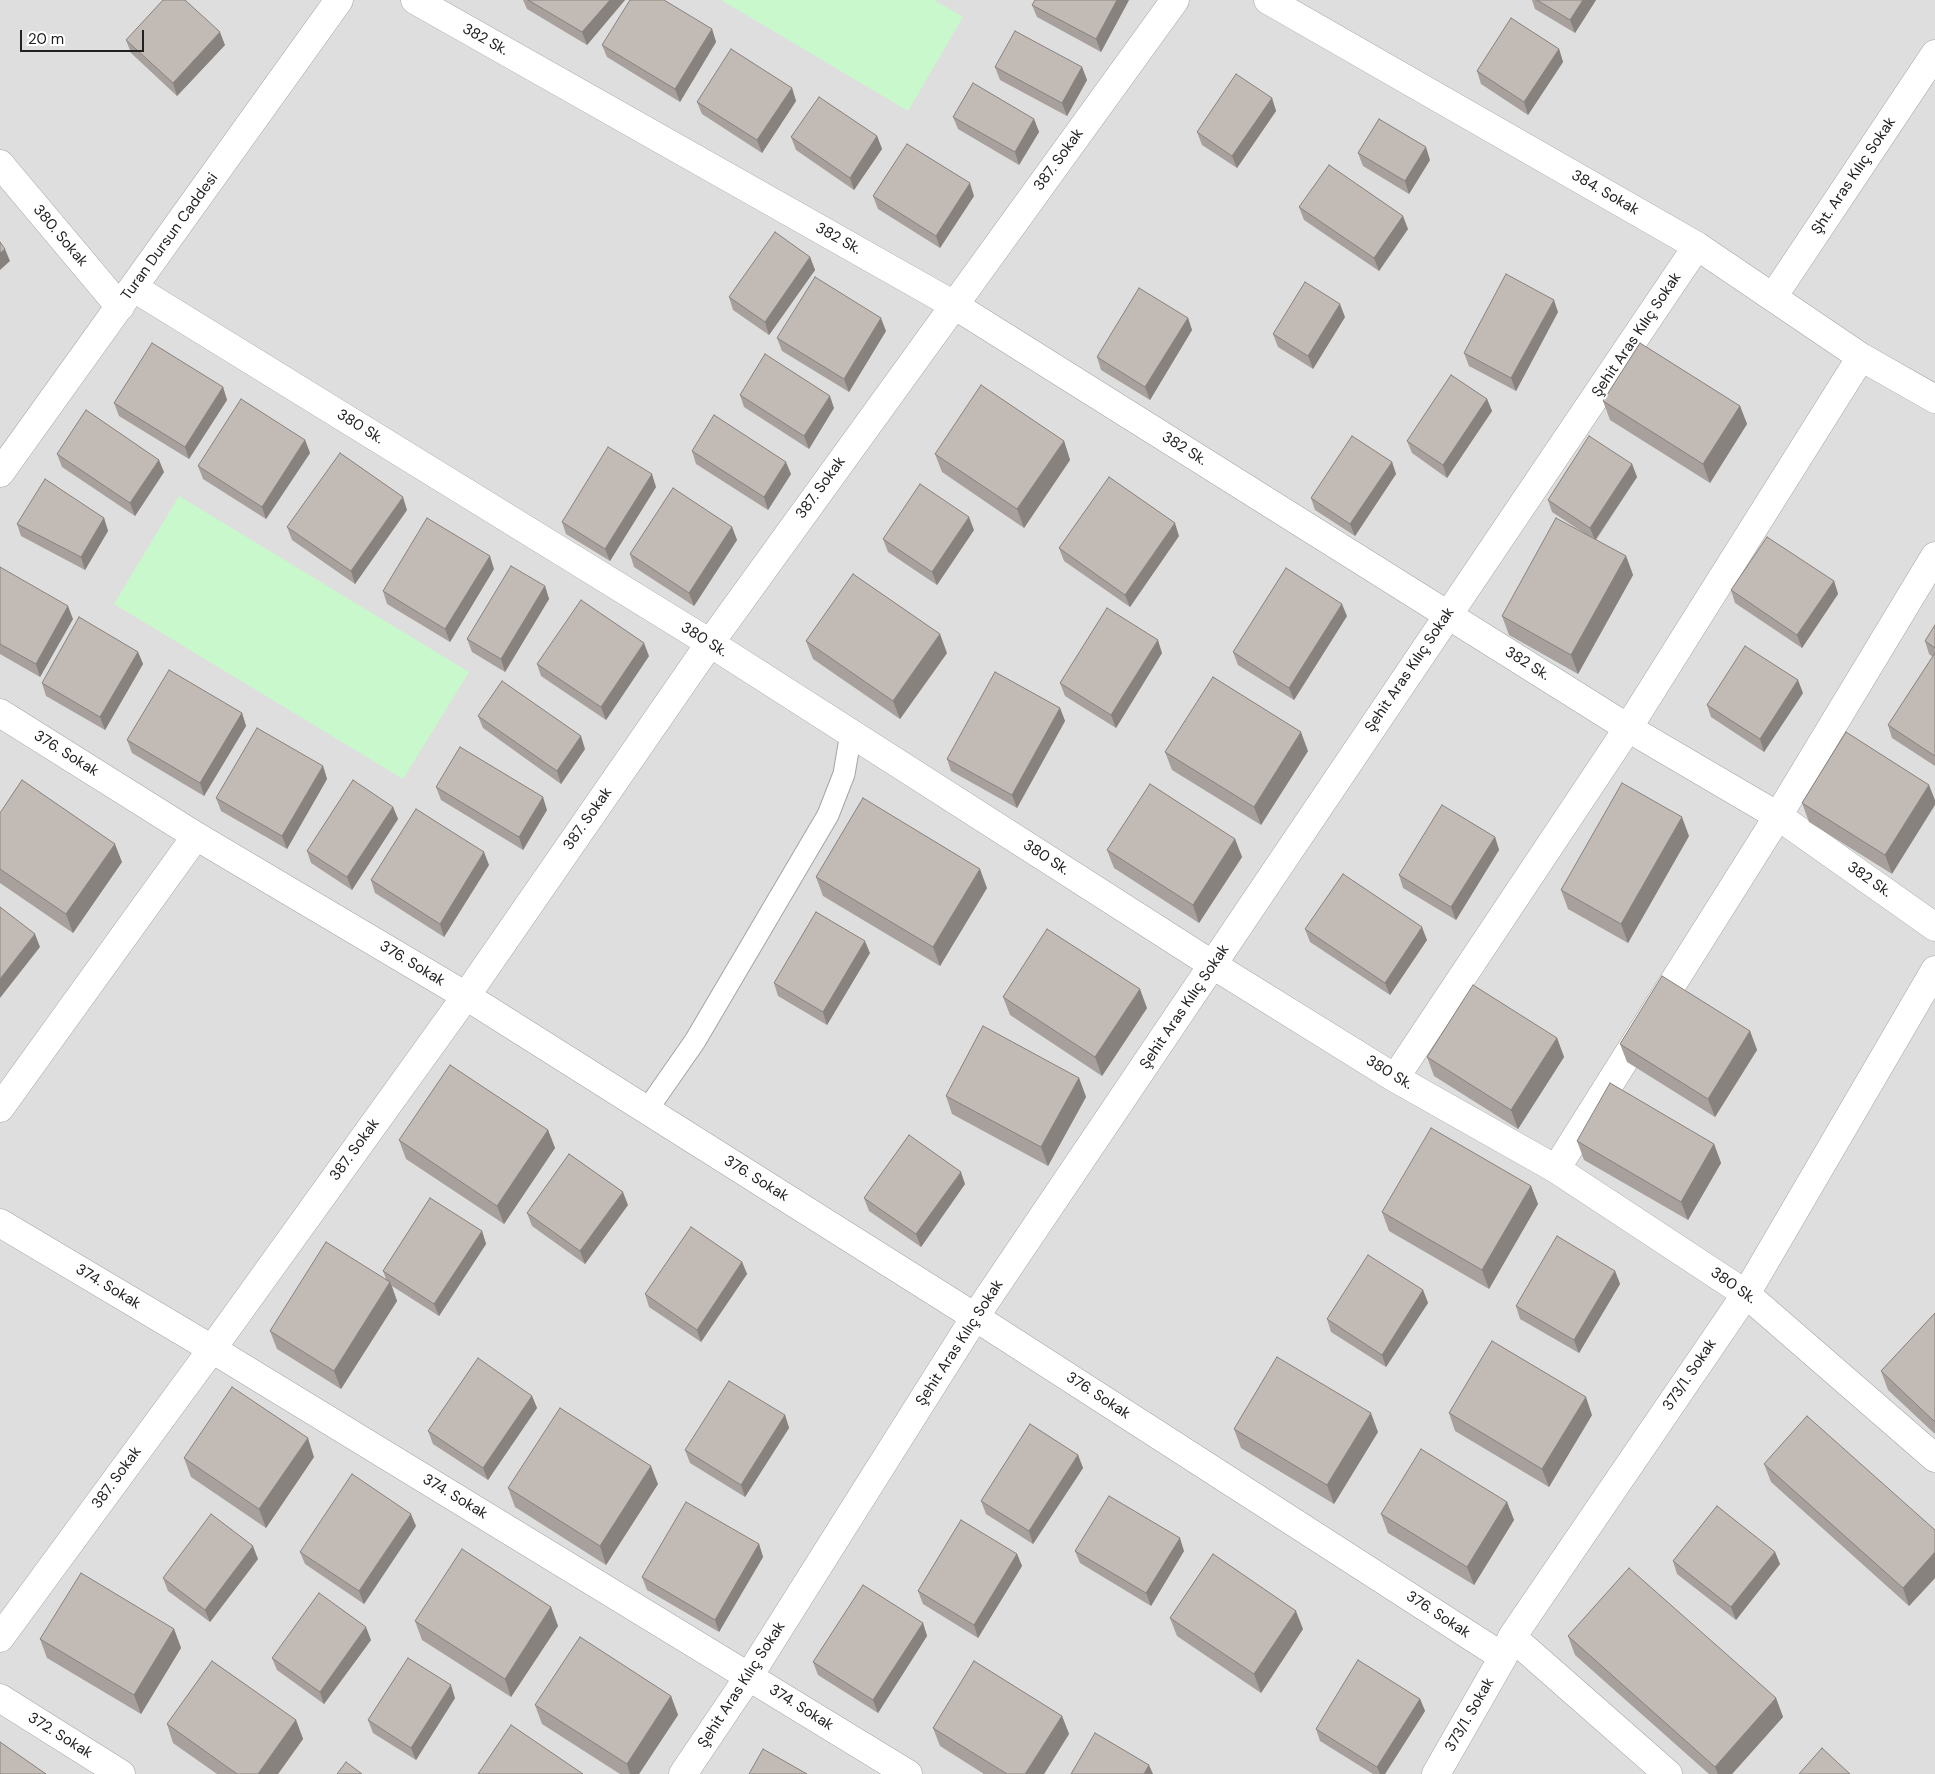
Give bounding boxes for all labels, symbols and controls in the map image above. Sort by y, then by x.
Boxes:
scale bar [22,20,146,52]
street label: 382 Sk. [459,20,511,60]
text: 20 m [28,29,64,49]
street label: Şht. Aras Kılıç Sokak [1808,114,1900,238]
street label: 387. Sokak [1030,125,1088,195]
street label: 384. Sokak [1568,166,1642,220]
street label: Turan Dursun Caddesi [118,170,222,304]
street label: 380. Sokak [29,201,91,271]
street label: 382 Sk. [812,219,864,259]
street label: Şehit Aras Kılıç Sokak [1589,269,1685,401]
street label: 380 Sk. [333,406,387,448]
street label: 382 Sk. [1158,428,1210,470]
street label: 387. Sokak [792,453,850,523]
street label: Şehit Aras Kılıç Sokak [1362,604,1458,736]
street label: 380 Sk. [677,619,731,661]
street label: 382 Sk. [1501,643,1553,685]
street label: 376. Sokak [30,727,102,781]
street label: 387. Sokak [560,784,616,854]
street label: 380 Sk. [1020,836,1072,880]
street label: 382 Sk. [1844,858,1894,902]
street label: 376. Sokak [376,938,448,990]
street label: Şehit Aras Kılıç Sokak [1137,941,1233,1073]
street label: 380 Sk. [1362,1052,1416,1094]
street label: 387. Sokak [326,1115,384,1185]
street label: 376. Sokak [720,1152,792,1206]
street label: 374. Sokak [72,1261,144,1313]
street label: 380 Sk. [1707,1264,1759,1308]
street label: Şehit Aras Kılıç Sokak [913,1277,1007,1409]
street label: 373/1. Sokak [1659,1336,1721,1414]
street label: 376. Sokak [1063,1369,1133,1423]
street label: 387. Sokak [88,1443,146,1513]
street label: 374. Sokak [419,1471,491,1523]
street label: 376. Sokak [1403,1588,1473,1642]
street label: Şehit Aras Kılıç Sokak [695,1619,789,1751]
street label: 373/1. Sokak [1442,1675,1498,1755]
street label: 374. Sokak [765,1681,837,1735]
street label: 372. Sokak [24,1709,96,1763]

